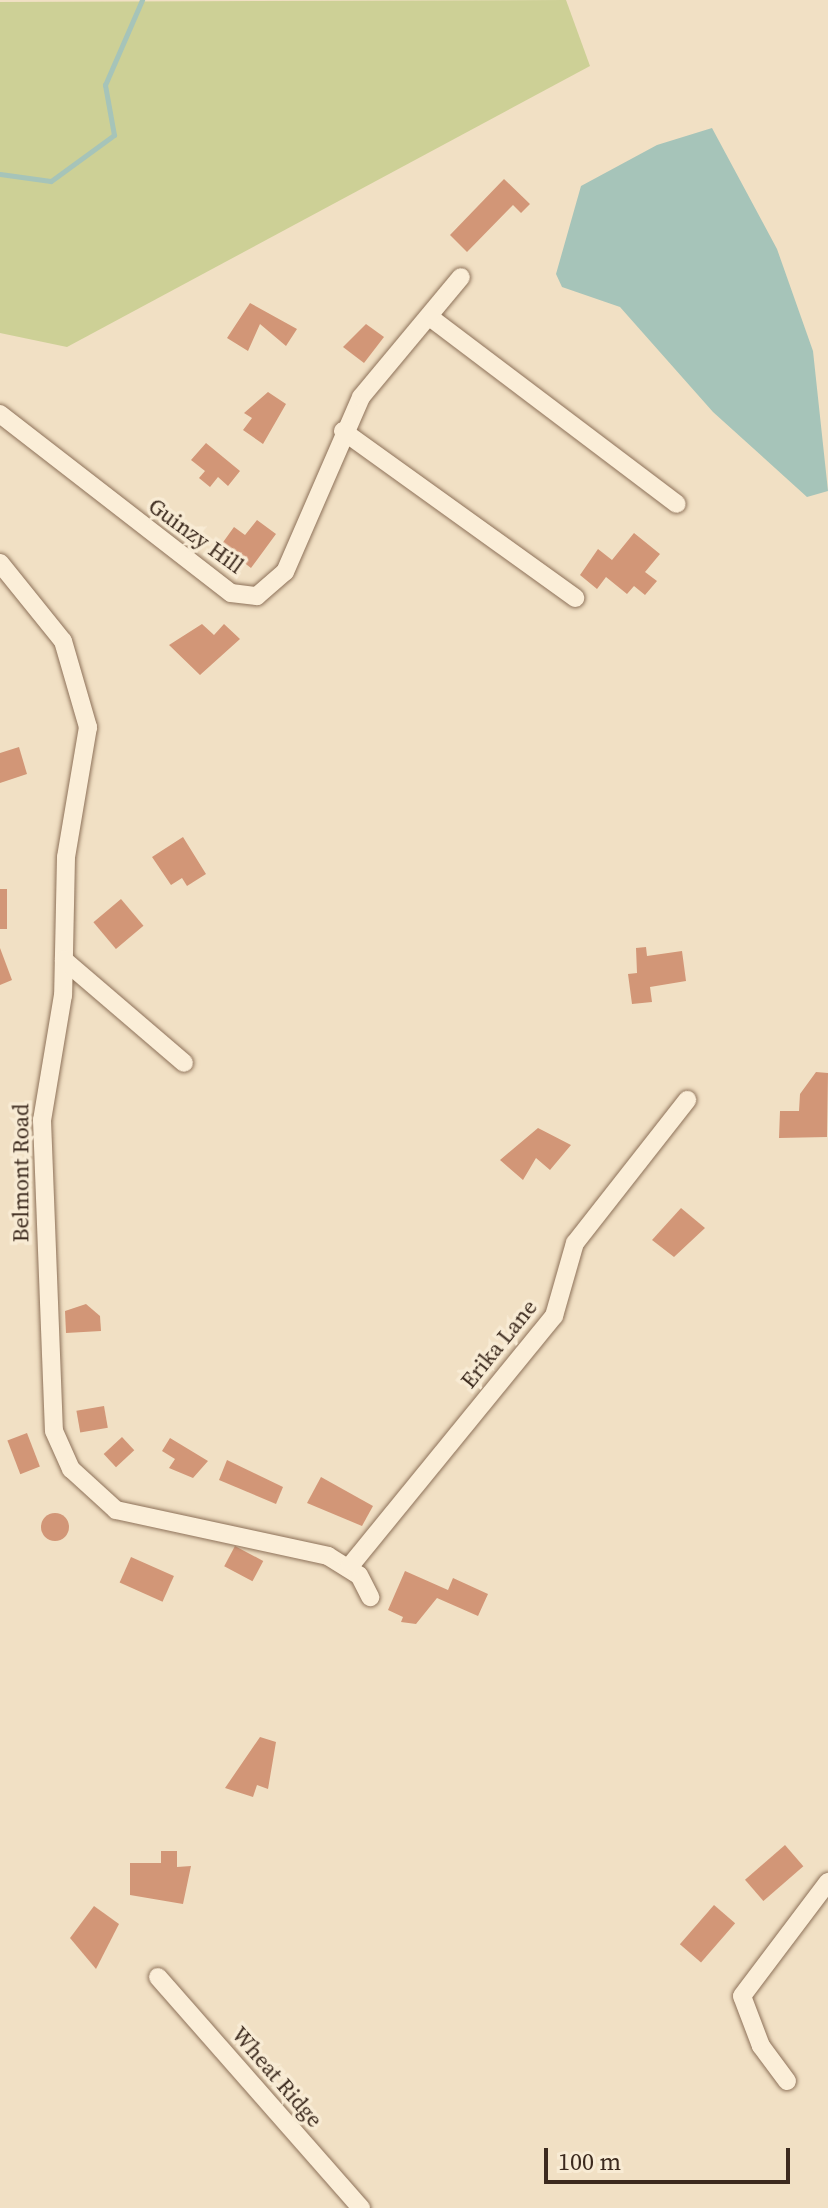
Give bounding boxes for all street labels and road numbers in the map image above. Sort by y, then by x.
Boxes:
street label: Guinzy Hill [143,493,249,579]
street label: Belmont Road [8,1104,34,1242]
street label: Erika Lane [455,1294,543,1394]
street label: Wheat Ridge [226,2021,328,2133]

